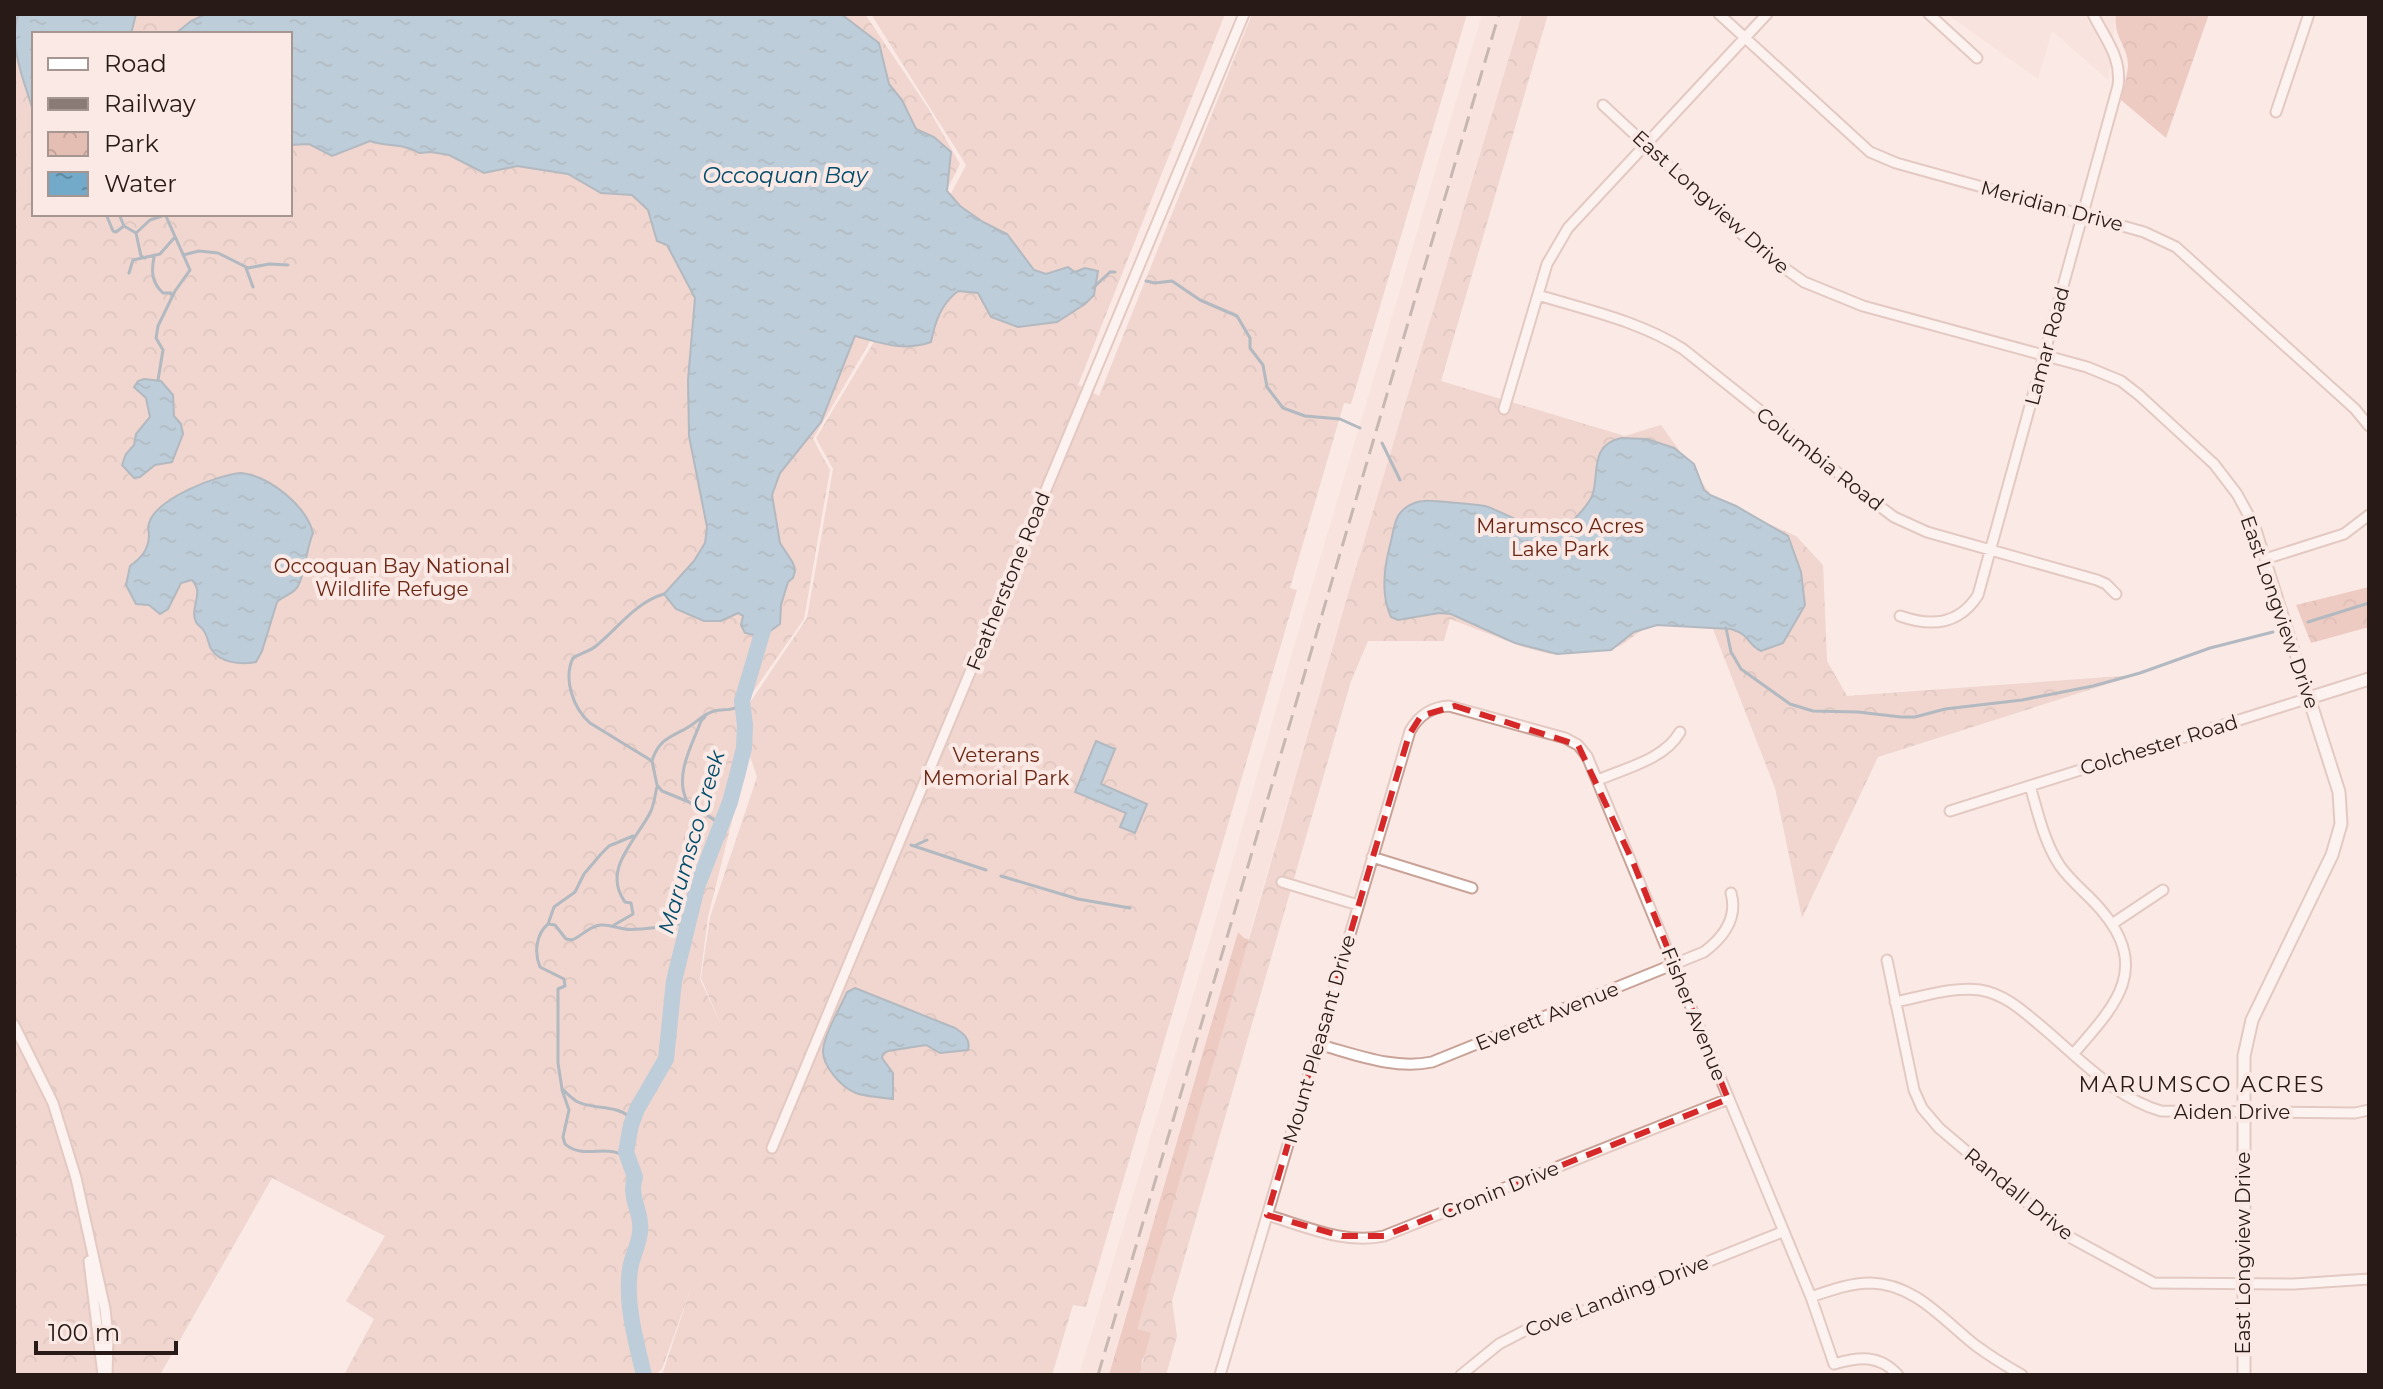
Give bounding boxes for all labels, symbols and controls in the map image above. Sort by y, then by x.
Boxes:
legend [32,32,292,216]
text: Road [104,49,167,78]
text: Railway [104,89,196,118]
street label: East Longview Drive [1628,125,1794,279]
text: Park [104,129,159,158]
water label: Occoquan Bay [702,162,870,189]
text: Water [104,169,177,198]
street label: Meridian Drive [1978,175,2126,237]
street label: Lamar Road [2020,284,2074,408]
street label: Columbia Road [1752,402,1888,516]
street label: Featherstone Road [961,488,1055,674]
street label: East Longview Drive [2236,512,2324,712]
park label: Marumsco Acres Lake Park [1476,514,1644,561]
park label: Occoquan Bay National Wildlife Refuge [274,554,510,601]
street label: Colchester Road [2077,710,2241,780]
park label: Veterans Memorial Park [923,743,1069,790]
water label: Marumsco Creek [652,747,731,937]
street label: Mount Pleasant Drive [1278,932,1360,1146]
street label: Fisher Avenue [1656,944,1732,1084]
street label: Everett Avenue [1472,976,1622,1056]
district label: MARUMSCO ACRES [2078,1071,2326,1098]
street label: Aiden Drive [2174,1100,2290,1124]
street label: Randall Drive [1960,1143,2078,1245]
street label: East Longview Drive [2231,1152,2255,1354]
street label: Cronin Drive [1438,1156,1562,1224]
street label: Cove Landing Drive [1522,1250,1712,1342]
scale bar [36,1305,176,1355]
text: 100 m [48,1318,120,1347]

